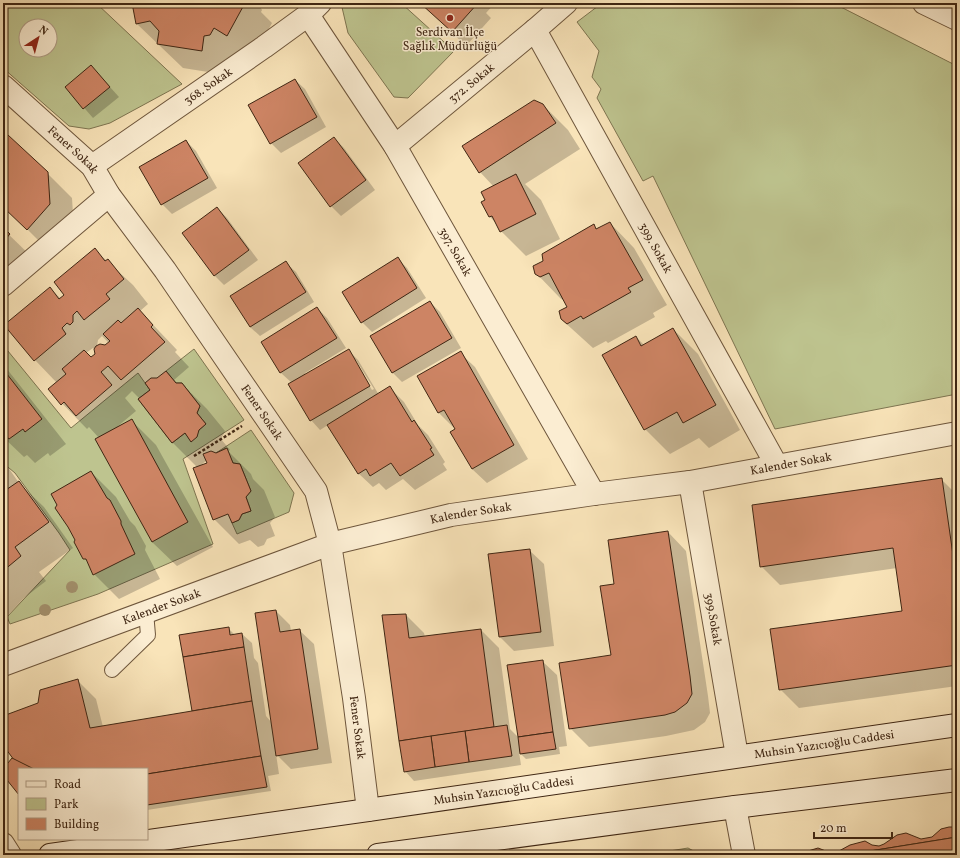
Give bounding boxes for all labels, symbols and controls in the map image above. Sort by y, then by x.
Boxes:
marker: Serdivan İlçe Sağlık Müdürlüğü [445,13,455,23]
north arrow [18,18,58,58]
text: N [35,23,51,40]
place label: Serdivan İlçe Sağlık Müdürlüğü [403,25,497,55]
street label: 372. Sokak [445,59,499,107]
street label: 368. Sokak [181,64,236,109]
street label: Fener Sokak [44,123,102,177]
street label: 399. Sokak [634,220,676,277]
street label: 397. Sokak [434,225,475,280]
street label: Fener Sokak [237,382,286,444]
street label: Kalender Sokak [749,449,834,480]
street label: Kalender Sokak [429,499,513,529]
street label: Kalender Sokak [120,585,204,629]
street label: 399.Sokak [700,592,725,647]
street label: Fener Sokak [345,695,369,761]
street label: Muhsin Yazıcıoğlu Caddesi [753,727,896,763]
legend [18,768,148,840]
street label: Muhsin Yazıcıoğlu Caddesi [432,773,575,809]
text: Road [54,777,81,793]
text: Park [54,797,79,813]
scale bar [814,814,892,840]
text: Building [54,817,99,833]
text: 20 m [820,821,847,837]

